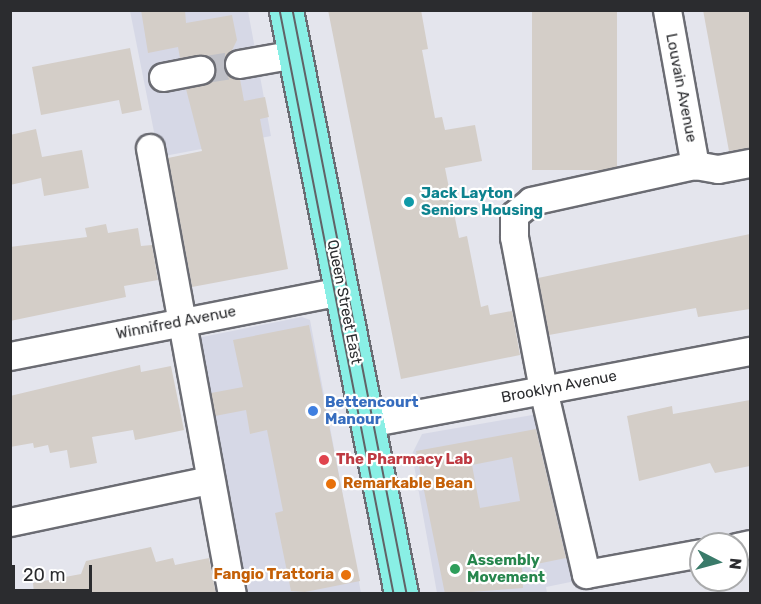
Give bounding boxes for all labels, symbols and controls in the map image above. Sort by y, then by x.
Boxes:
street label: Louvain Avenue [662,32,700,144]
place label: Jack Layton Seniors Housing [421,184,543,219]
marker: Jack Layton Seniors Housing [402,195,416,209]
street label: Queen Street East [323,238,365,366]
street label: Winnifred Avenue [114,302,238,344]
street label: Brooklyn Avenue [499,367,619,407]
place label: Bettencourt Manour [325,393,418,428]
marker: Bettencourt Manour [306,404,320,418]
place label: The Pharmacy Lab [336,451,473,469]
marker: The Pharmacy Lab [317,453,331,467]
place label: Remarkable Bean [343,475,473,493]
marker: Remarkable Bean [324,477,338,491]
north arrow [689,532,749,592]
place label: Assembly Movement [467,551,545,586]
scale bar [15,553,94,591]
text: N [725,557,745,570]
marker: Assembly Movement [448,562,462,576]
text: 20 m [23,564,65,586]
place label: Fangio Trattoria [213,566,334,584]
marker: Fangio Trattoria [339,568,353,582]

